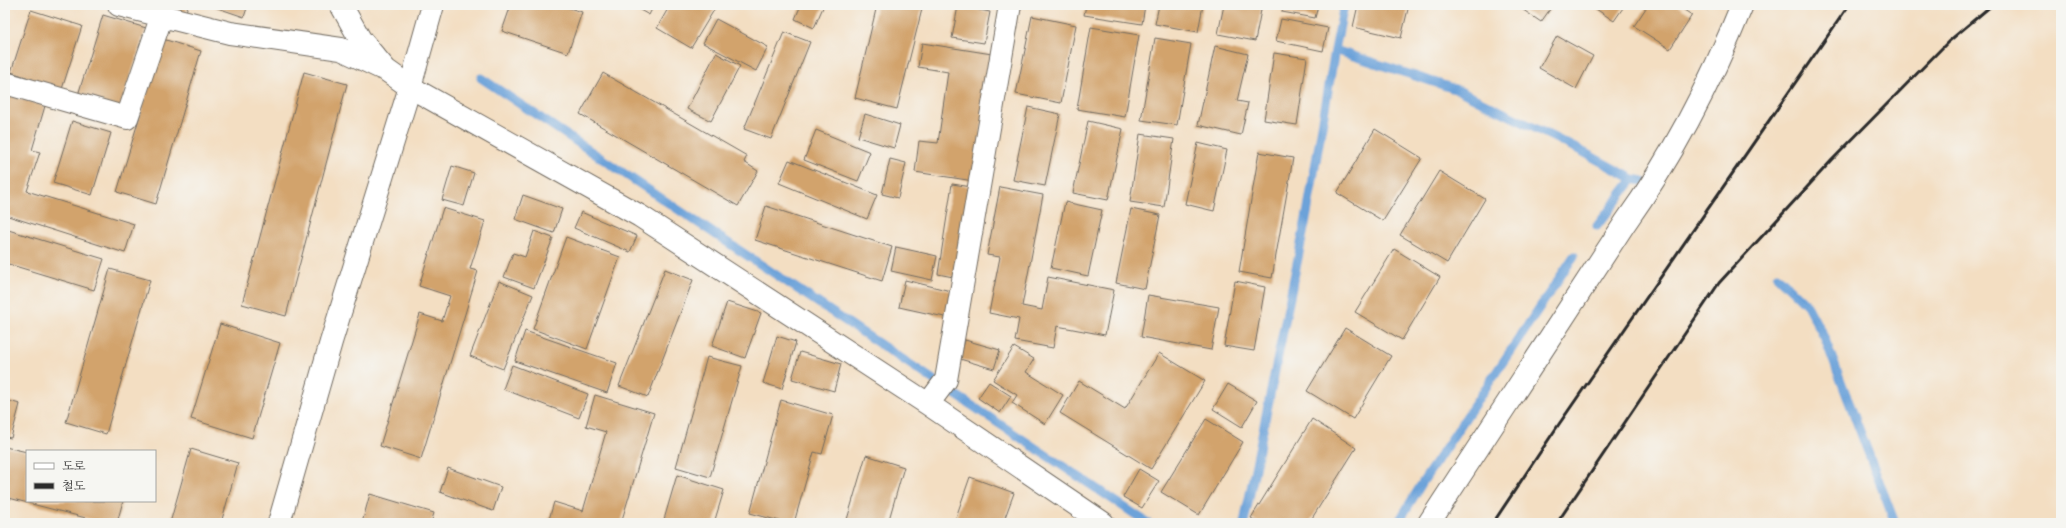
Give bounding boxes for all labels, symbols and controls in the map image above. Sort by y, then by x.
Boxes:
legend [26,450,156,502]
text: 도로 [62,458,86,476]
text: 철도 [62,478,86,496]

